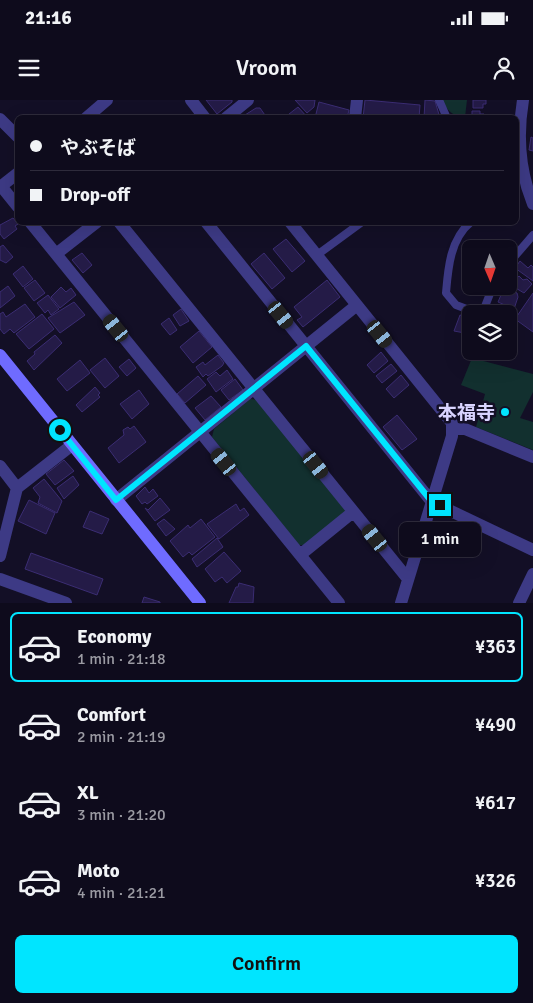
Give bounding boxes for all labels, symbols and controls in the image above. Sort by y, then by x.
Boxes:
text: 21:16 [25,6,72,30]
icon: menu [15,54,43,82]
text: Vroom [236,54,297,81]
icon: person [490,54,518,82]
text: やぶそば [60,136,136,160]
text: Drop-off [60,183,130,207]
north arrow [462,240,518,295]
map controls [462,240,517,360]
car [265,299,296,331]
button: layers [462,305,517,360]
car [100,312,131,344]
car [364,318,395,350]
place label: 本福寺 [438,401,495,425]
marker: 本福寺 [499,406,511,418]
route start [49,419,71,441]
car [208,446,239,478]
car [300,449,331,481]
route end [429,494,451,516]
car [359,522,390,554]
callout: 1 min [399,522,481,558]
text: 1 min [421,529,459,549]
icon: car [17,625,62,670]
text: Economy [77,625,151,649]
text: ¥363 [475,635,516,659]
text: 1 min · 21:18 [77,649,166,669]
icon: car [17,703,62,748]
text: Comfort [77,703,146,727]
text: ¥490 [475,713,516,737]
text: 2 min · 21:19 [77,727,166,747]
icon: car [17,781,62,826]
text: XL [77,781,99,805]
text: ¥617 [475,791,516,815]
text: 3 min · 21:20 [77,805,166,825]
icon: car [17,859,62,904]
text: Moto [77,859,120,883]
text: ¥326 [475,869,516,893]
text: 4 min · 21:21 [77,883,166,903]
button: Confirm [15,935,518,993]

